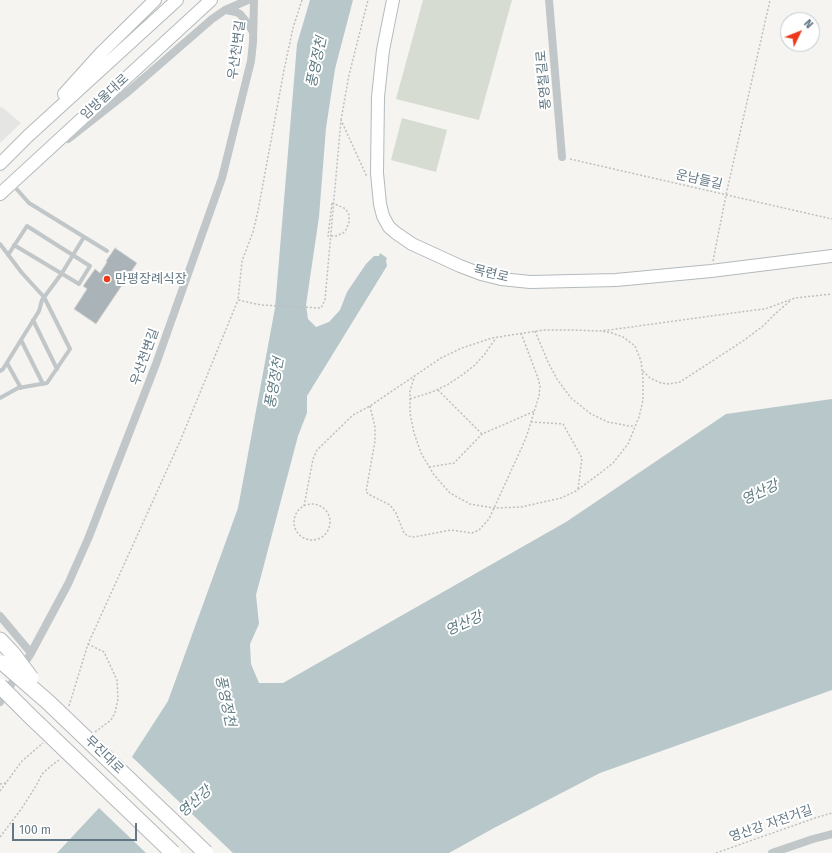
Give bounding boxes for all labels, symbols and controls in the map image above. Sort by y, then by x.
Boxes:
north arrow [780,12,820,52]
text: N [801,17,816,31]
street label: 우산천변길 [225,19,249,81]
water label: 풍영정천 [303,35,331,89]
street label: 풍영철길로 [534,50,554,110]
street label: 임방울대로 [78,71,132,123]
street label: 운남들길 [674,167,724,193]
street label: 목련로 [472,262,510,286]
place label: 만평장례식장 [115,271,187,287]
marker: 만평장례식장 [102,274,112,284]
street label: 우산천변길 [127,326,163,388]
water label: 풍영정천 [262,356,288,410]
water label: 영산강 [739,477,781,509]
water label: 영산강 [443,608,485,640]
water label: 풍영정천 [211,674,239,728]
street label: 무진대로 [81,733,127,777]
water label: 영산강 [175,783,215,821]
street label: 영산강 자전거길 [727,802,815,846]
scale bar [14,815,139,841]
text: 100 m [19,823,51,837]

